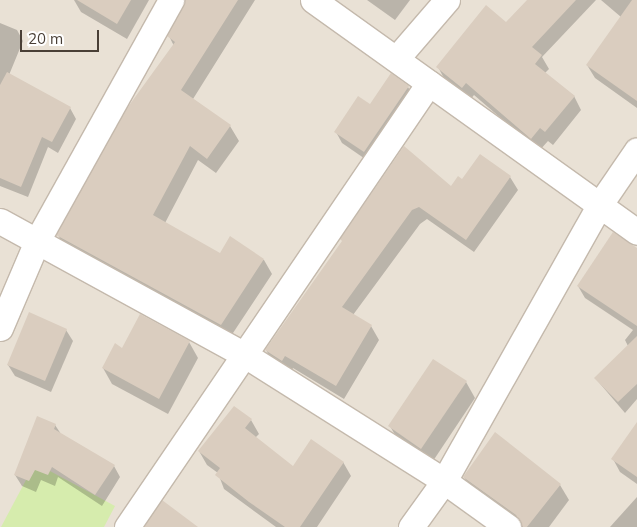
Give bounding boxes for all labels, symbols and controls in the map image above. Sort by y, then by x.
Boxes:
scale bar [22,20,101,52]
text: 20 m [28,29,63,48]

